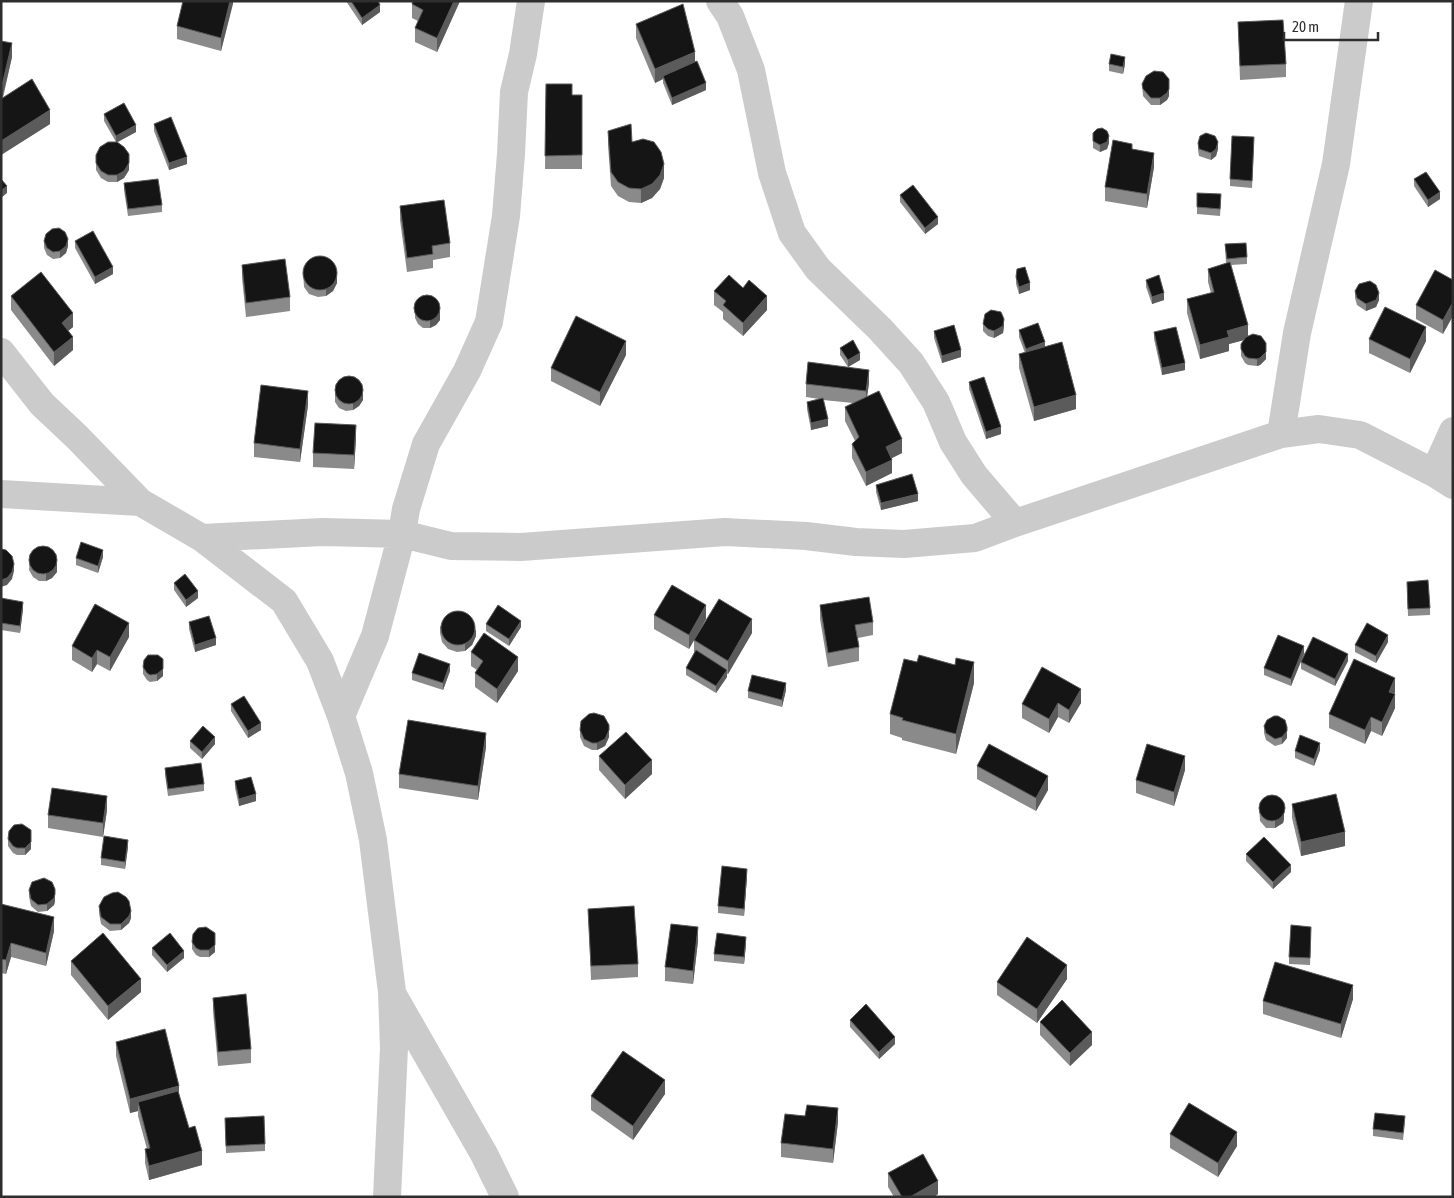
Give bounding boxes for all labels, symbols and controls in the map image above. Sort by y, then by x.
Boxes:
scale bar [1284,10,1378,42]
text: 20 m [1292,18,1319,35]

